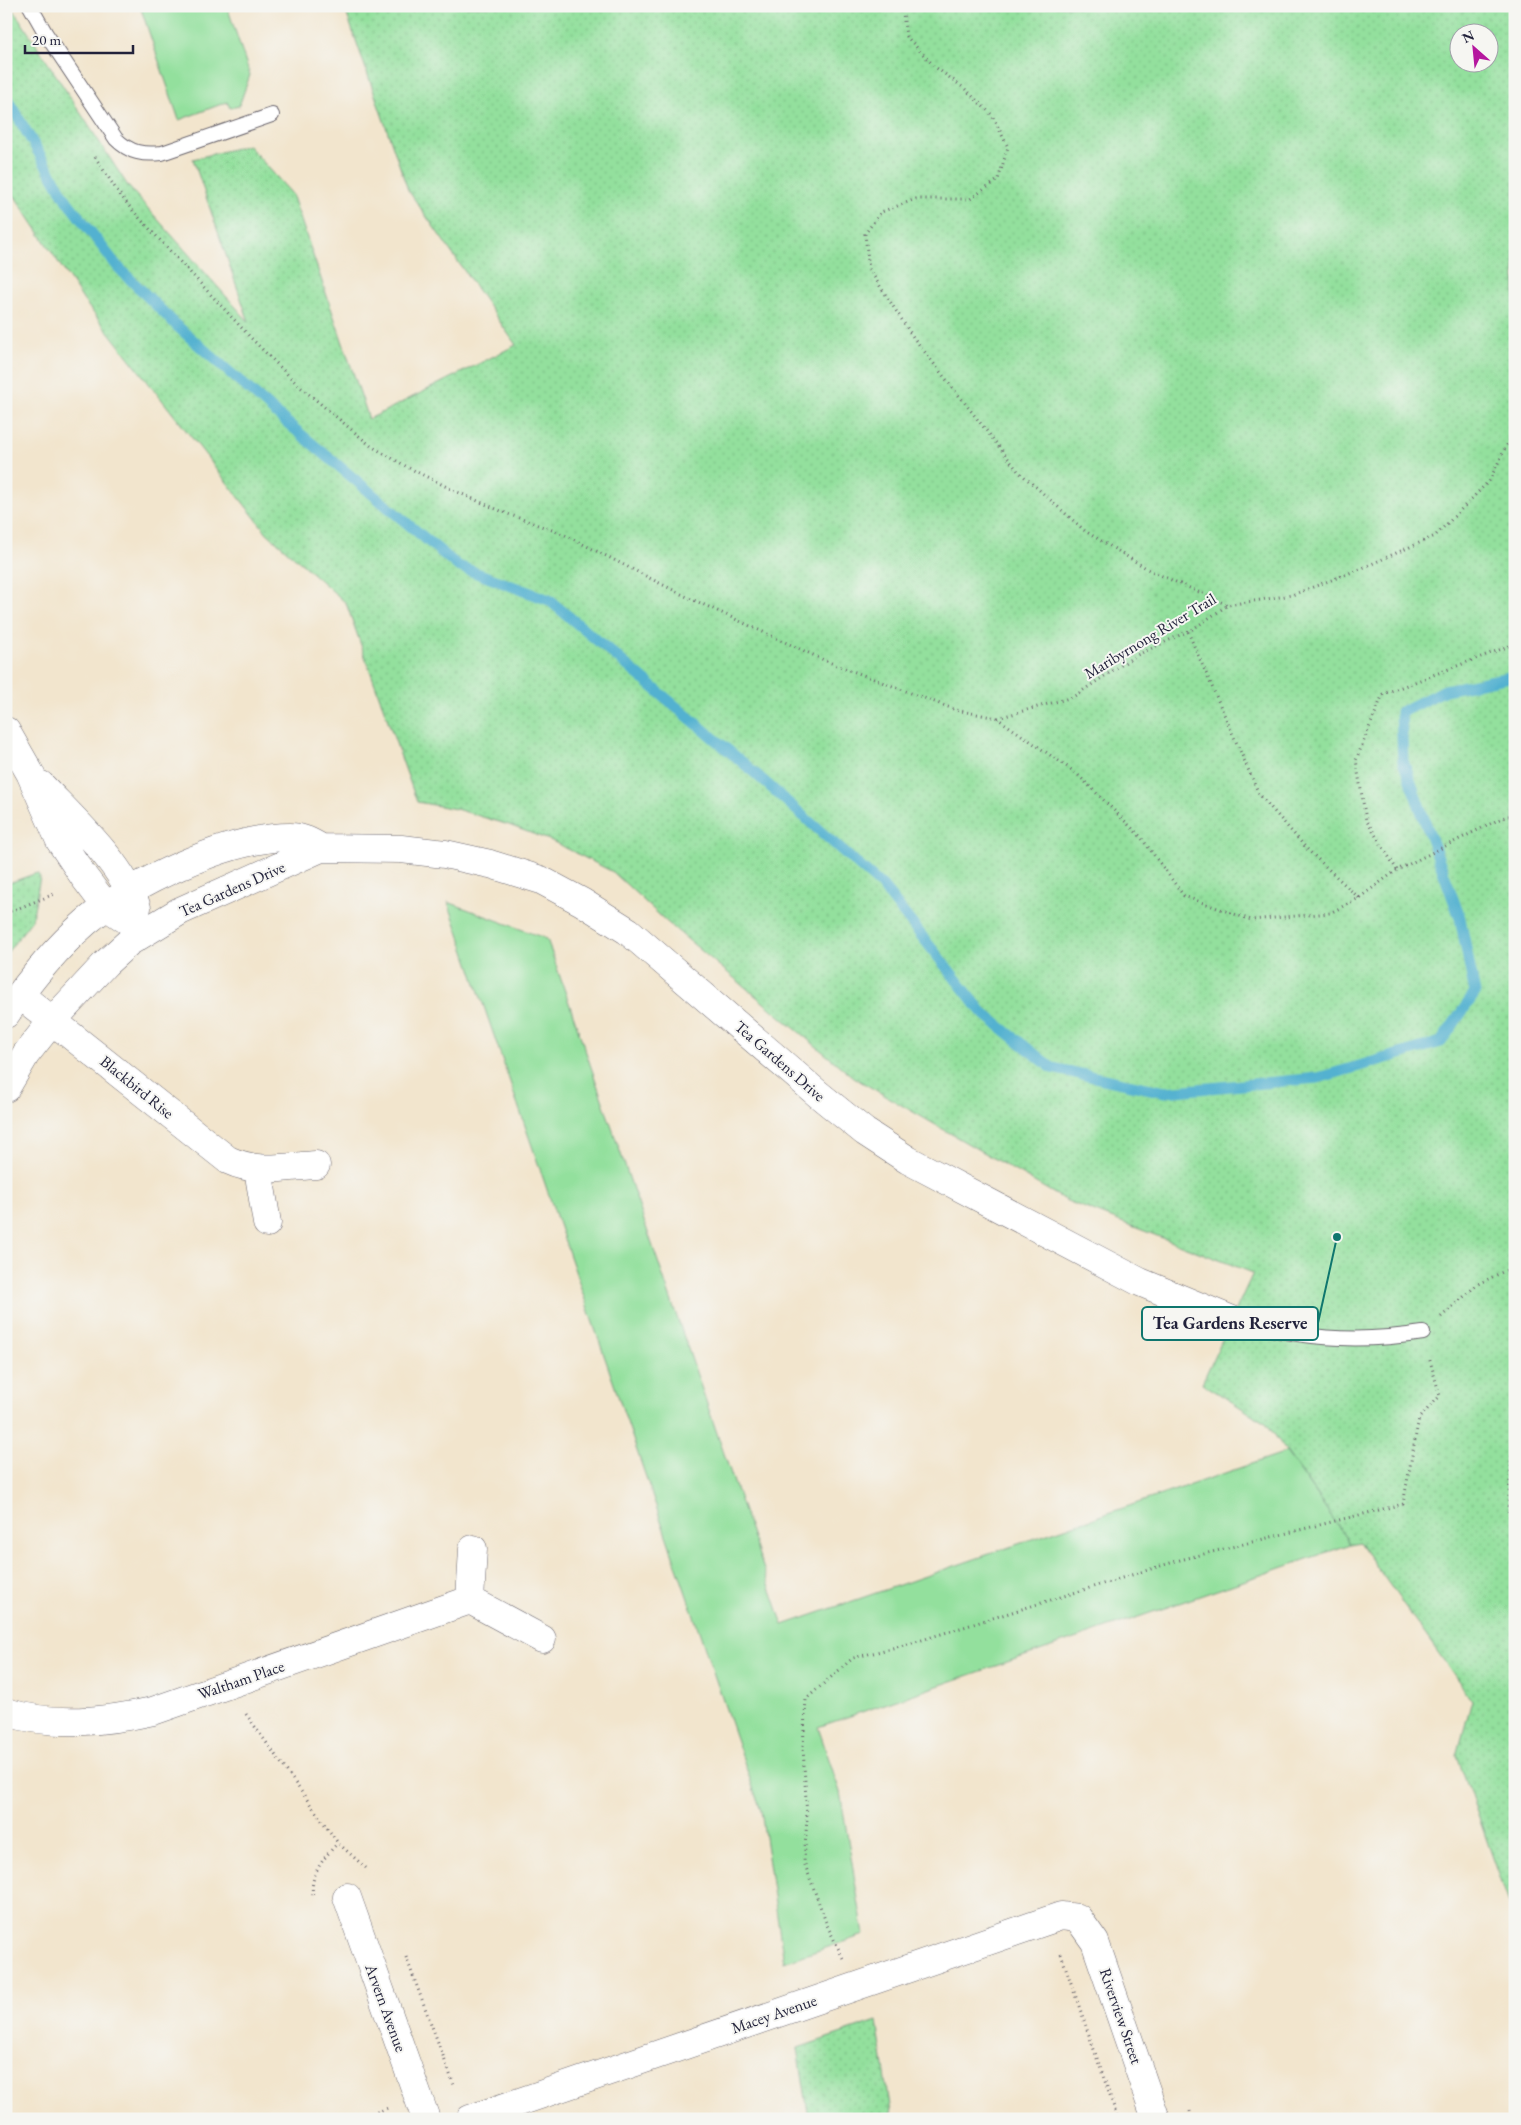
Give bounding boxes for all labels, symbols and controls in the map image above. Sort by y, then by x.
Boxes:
scale bar [25,22,132,54]
north arrow [1448,22,1498,72]
text: N [1459,26,1478,47]
text: 20 m [32,30,61,49]
street label: Maribyrnong River Trail [1080,588,1220,684]
street label: Tea Gardens Drive [176,856,288,922]
street label: Tea Gardens Drive [730,1016,830,1106]
street label: Blackbird Rise [96,1051,178,1123]
callout: Tea Gardens Reserve [1142,1307,1318,1340]
text: Tea Gardens Reserve [1152,1311,1308,1334]
street label: Waltham Place [195,1655,287,1705]
street label: Arvern Avenue [360,1960,412,2055]
street label: Riverview Street [1095,1965,1147,2067]
street label: Macey Avenue [728,1990,820,2038]

